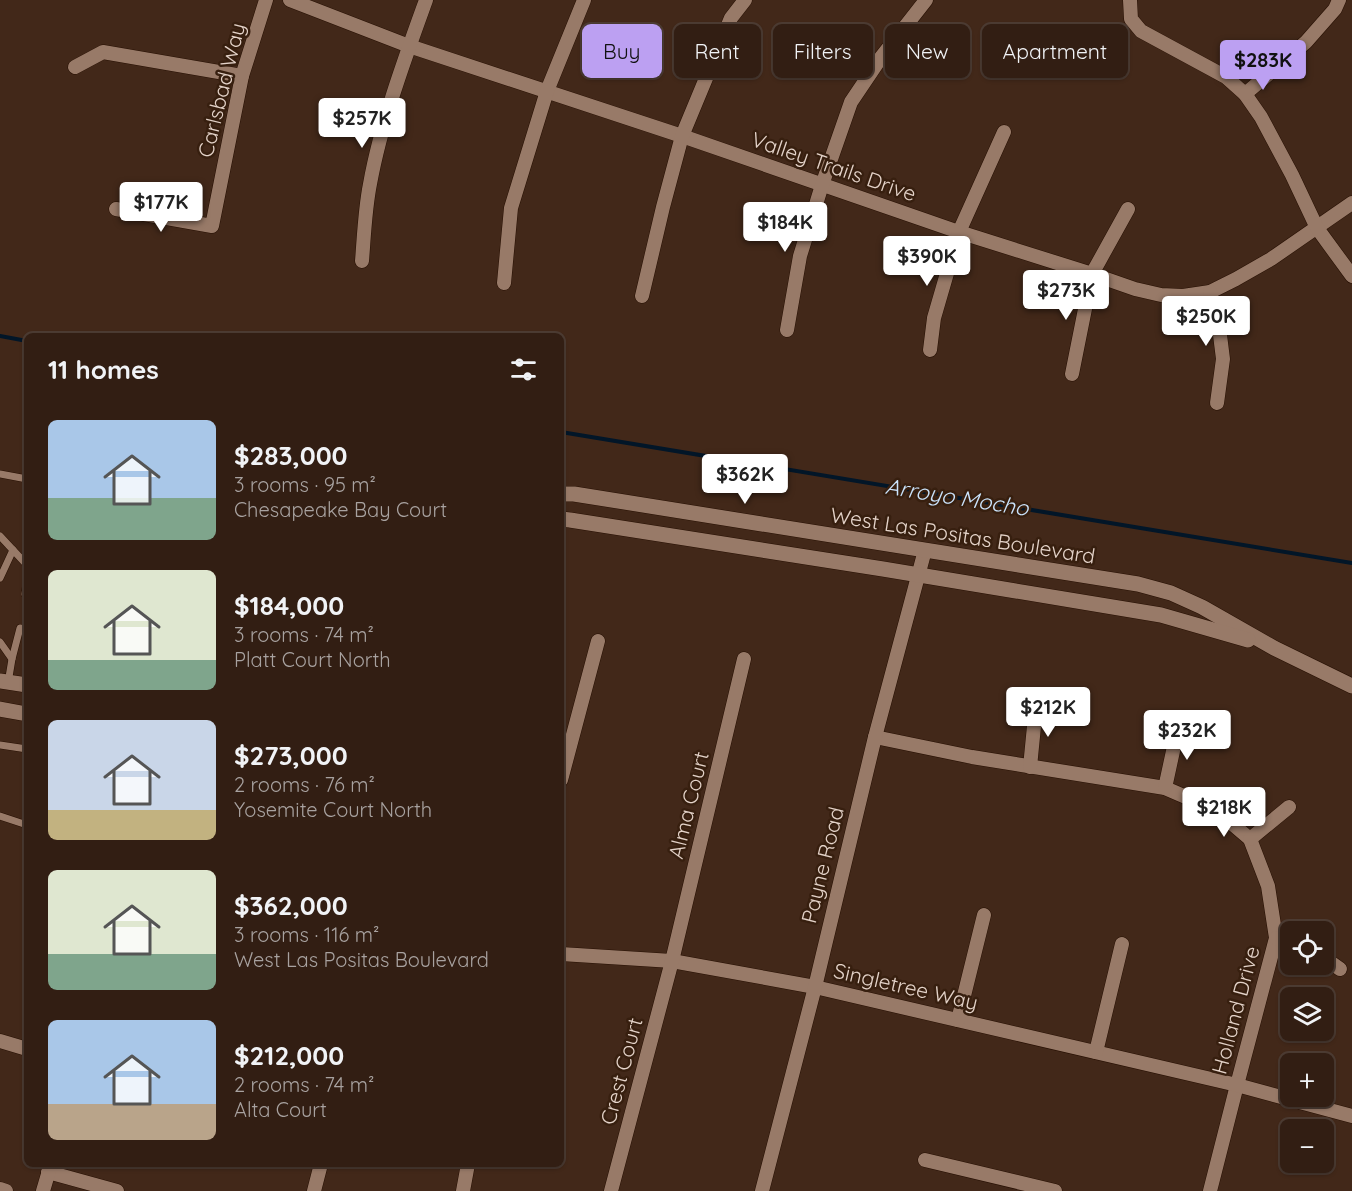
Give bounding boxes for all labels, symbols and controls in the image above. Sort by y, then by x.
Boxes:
street label: Carlsbad Way [192,20,250,160]
chip: Buy [582,24,662,78]
chip: Rent [674,24,761,78]
chip: Filters [773,24,873,78]
chip: New [885,24,970,78]
chip: Apartment [982,24,1128,78]
pin: $283K [1221,40,1305,91]
text: $283K [1234,47,1292,72]
pin: $257K [320,98,404,149]
text: $257K [333,105,391,130]
street label: Valley Trails Drive [748,126,920,206]
pin: $177K [119,182,203,233]
text: $177K [134,189,188,214]
pin: $184K [743,202,827,253]
text: $184K [757,209,813,234]
pin: $390K [885,236,969,287]
text: $390K [897,243,957,268]
pin: $273K [1024,270,1108,321]
text: $273K [1037,277,1095,302]
pin: $250K [1164,296,1248,347]
text: $250K [1176,303,1236,328]
text: 11 homes [48,353,159,386]
icon: filters [507,353,540,386]
text: $283,000 [234,439,348,472]
icon: home [96,444,168,516]
pin: $362K [703,454,787,505]
text: $362K [716,461,774,486]
text: 3 rooms · 95 m² [234,472,376,497]
water label: Arroyo Mocho [884,472,1032,522]
text: Chesapeake Bay Court [234,497,447,522]
street label: West Las Positas Boulevard [829,501,1097,569]
text: $184,000 [234,589,344,622]
icon: home [96,594,168,666]
text: 3 rooms · 74 m² [234,622,374,647]
text: Platt Court North [234,647,391,672]
pin: $212K [1006,687,1090,738]
text: $212K [1020,694,1076,719]
pin: $232K [1145,710,1229,761]
text: $232K [1158,717,1216,742]
text: $273,000 [234,739,348,772]
icon: home [96,744,168,816]
street label: Alma Court [662,749,714,861]
text: 2 rooms · 76 m² [234,772,375,797]
pin: $218K [1182,787,1266,838]
text: $218K [1196,794,1252,819]
text: Yosemite Court North [234,797,432,822]
street label: Payne Road [795,804,849,926]
text: $362,000 [234,889,348,922]
icon: home [96,894,168,966]
map controls [1280,921,1334,1173]
button: locate [1280,921,1334,975]
text: 3 rooms · 116 m² [234,922,379,947]
street label: Holland Drive [1205,943,1265,1077]
text: West Las Positas Boulevard [234,947,489,972]
street label: Singletree Way [831,957,981,1015]
button: layers [1280,987,1334,1041]
street label: Crest Court [594,1015,648,1127]
text: $212,000 [234,1039,344,1072]
icon: home [96,1044,168,1116]
button: + [1280,1053,1334,1107]
text: 2 rooms · 74 m² [234,1072,374,1097]
text: Alta Court [234,1097,327,1122]
button: − [1280,1119,1334,1173]

